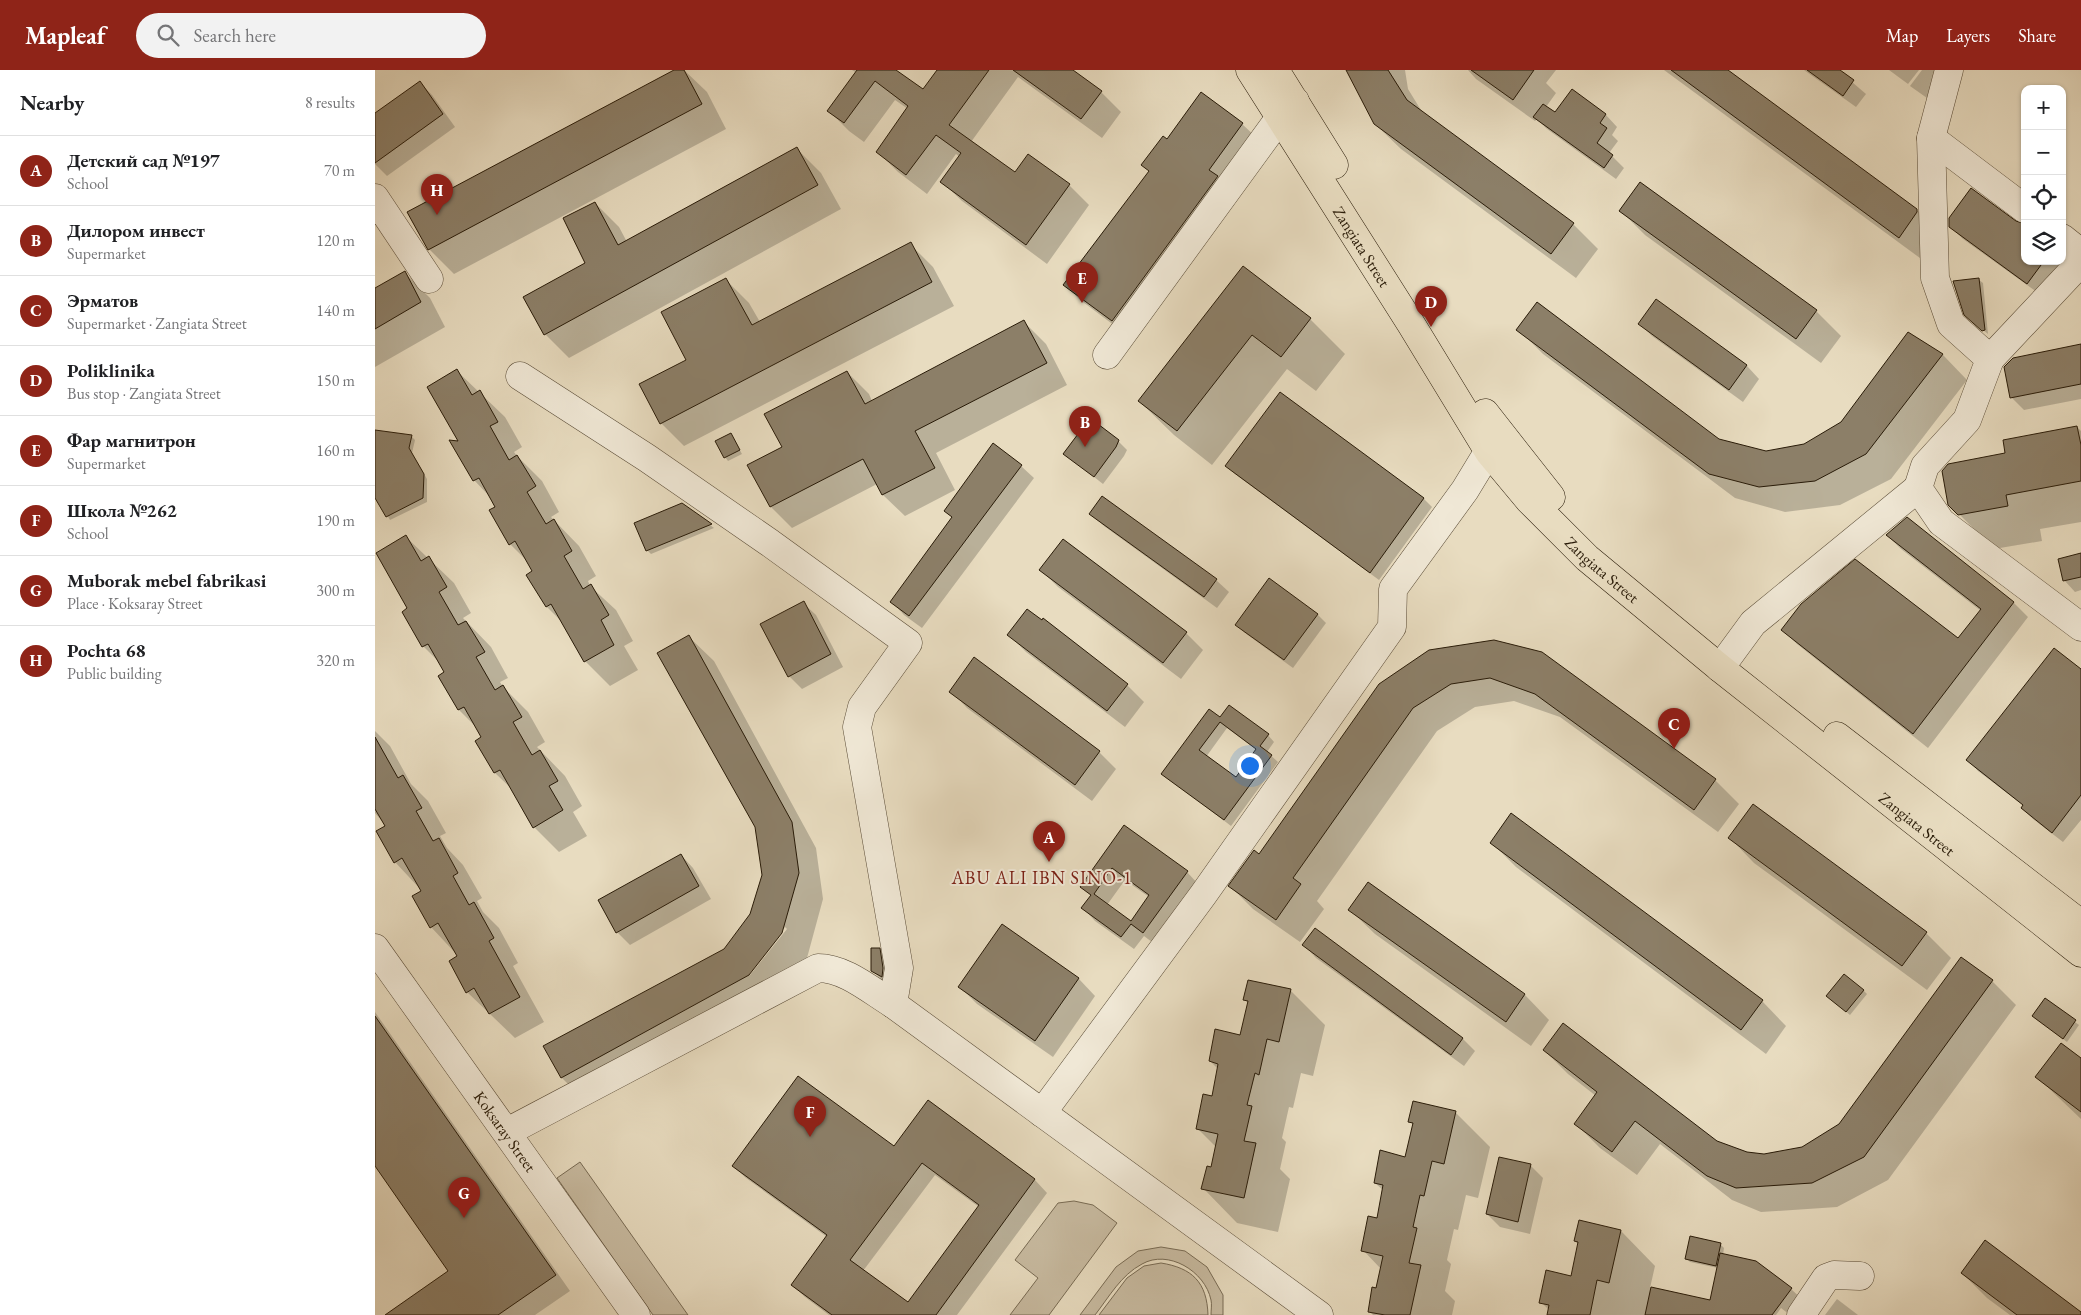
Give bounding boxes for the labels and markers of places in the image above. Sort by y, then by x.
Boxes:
pin: H [421,174,453,215]
pin: E [1066,262,1098,303]
pin: D [1415,286,1447,327]
pin: B [1069,406,1101,447]
pin: C [1658,708,1690,749]
pin: A [1033,821,1065,862]
pin: F [794,1096,826,1137]
pin: G [448,1177,480,1218]

